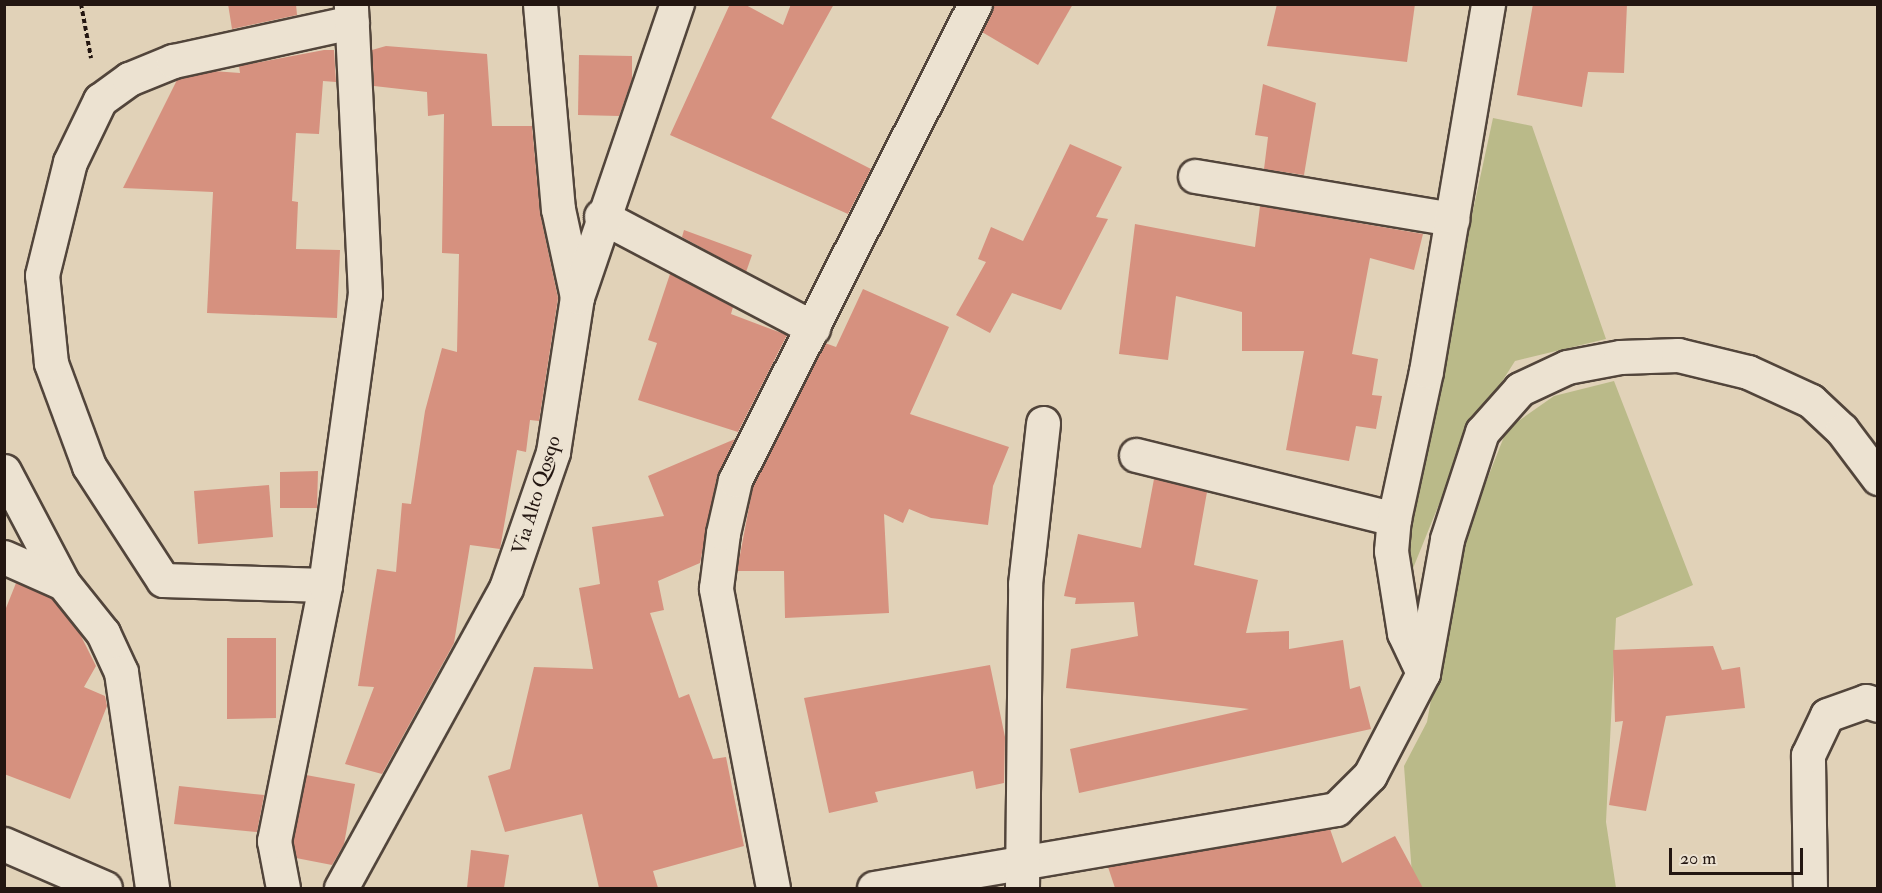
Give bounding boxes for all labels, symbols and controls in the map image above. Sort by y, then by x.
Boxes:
street label: Via Alto Qosqo [507,433,565,557]
scale bar [1672,836,1806,874]
text: 20 m [1680,847,1716,870]

